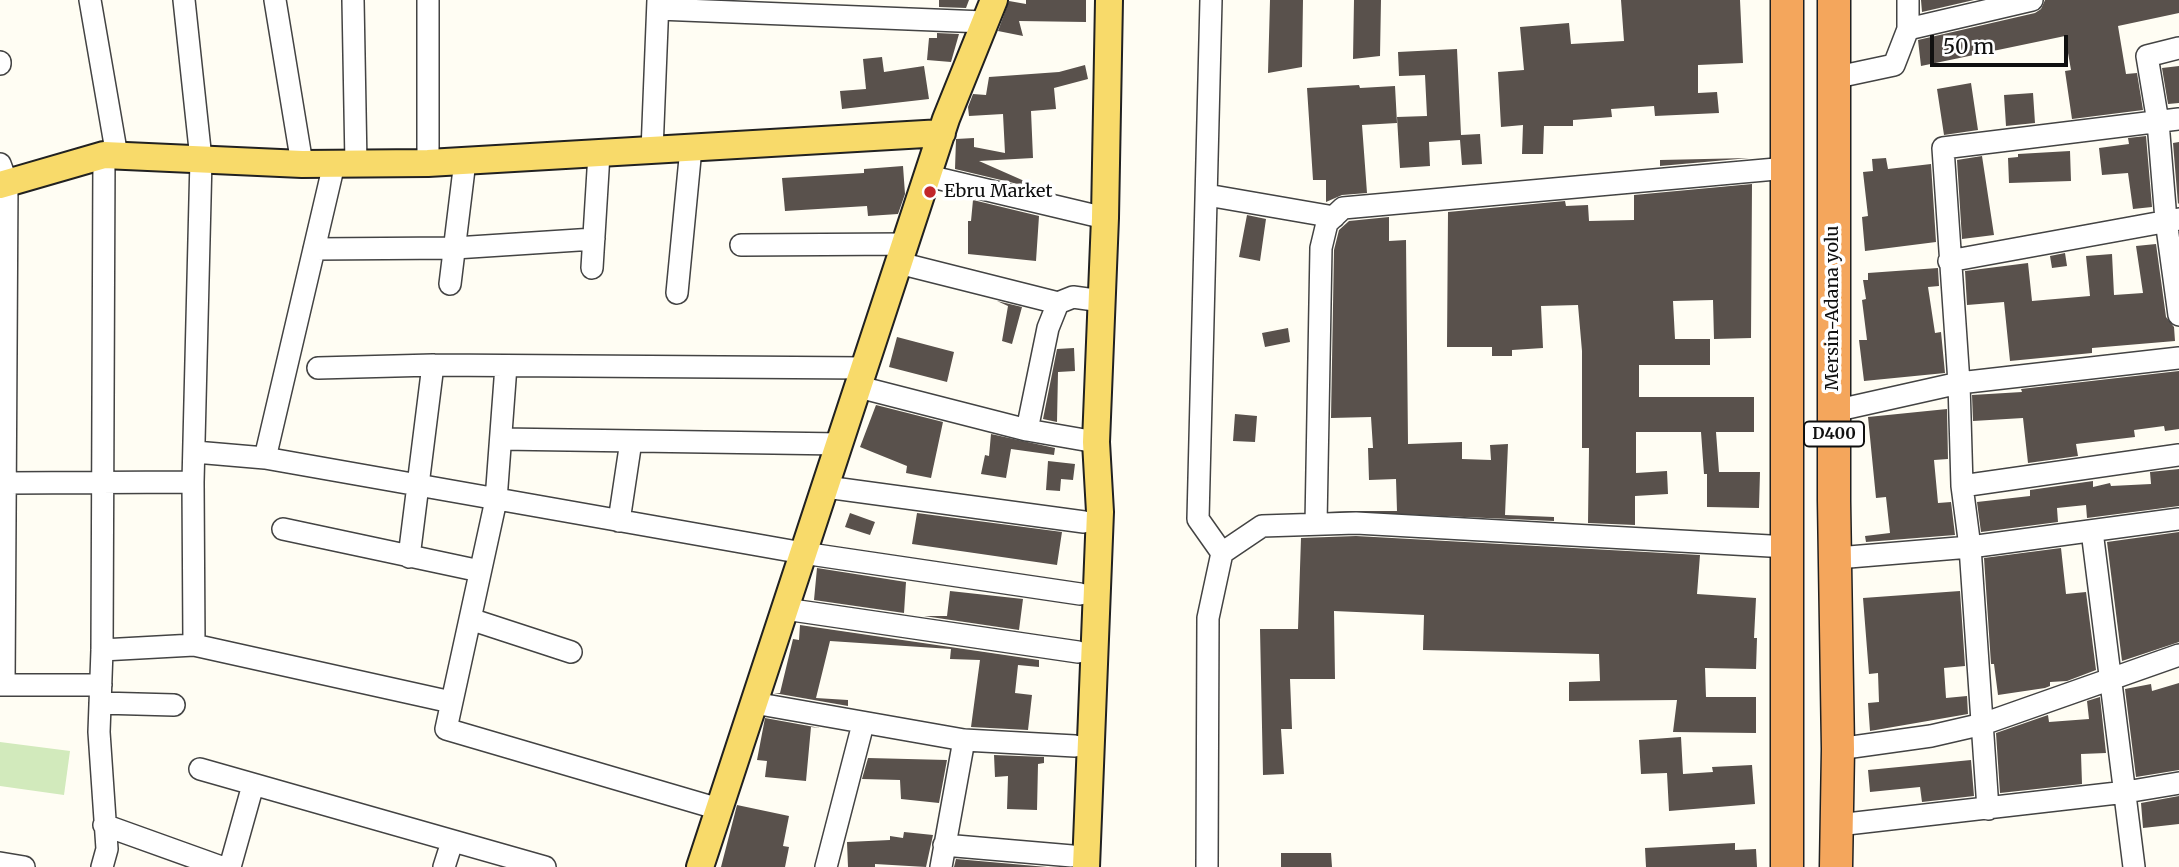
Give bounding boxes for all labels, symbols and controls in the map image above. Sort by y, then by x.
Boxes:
scale bar [1934,21,2072,65]
text: 50 m [1943,33,1994,60]
place label: Ebru Market [944,181,1052,203]
marker: Ebru Market [922,184,938,200]
street label: Mersin-Adana yolu [1822,225,1844,391]
road number: D400 [1804,422,1864,446]

